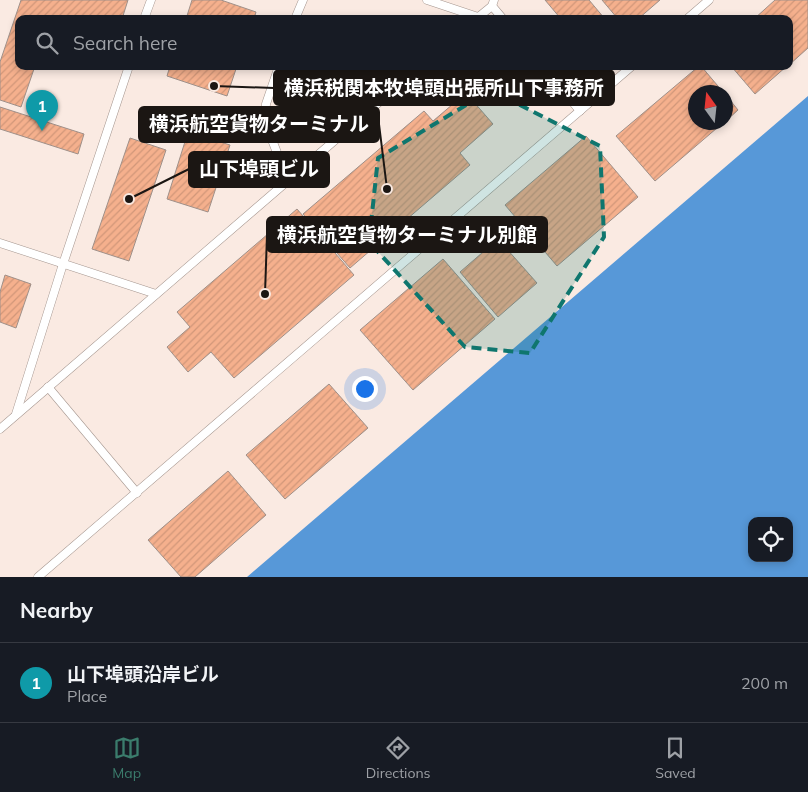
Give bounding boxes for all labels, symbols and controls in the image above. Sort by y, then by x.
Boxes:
search box [15,15,793,70]
icon: search [33,29,61,57]
text: Search here [73,31,177,55]
callout: 横浜税関本牧埠頭出張所山下事務所 [274,70,614,105]
text: 横浜税関本牧埠頭出張所山下事務所 [284,75,604,100]
north arrow [688,85,733,130]
pin: 1 [26,90,58,131]
callout: 横浜航空貨物ターミナル [139,107,379,142]
text: 横浜航空貨物ターミナル [149,111,369,136]
callout: 山下埠頭ビル [189,152,329,187]
text: 山下埠頭ビル [199,156,319,181]
callout: 横浜航空貨物ターミナル別館 [267,217,547,252]
text: 横浜航空貨物ターミナル別館 [277,222,537,247]
your location [352,376,378,402]
map controls [748,517,793,562]
button: locate [748,517,793,562]
text: Nearby [20,597,93,623]
text: 山下埠頭沿岸ビル [67,662,219,686]
text: 1 [31,673,41,693]
text: 200 m [741,673,788,693]
text: Place [67,686,107,706]
tab: Map [112,734,141,782]
tab: Directions [366,734,431,782]
tab: Saved [655,734,696,782]

